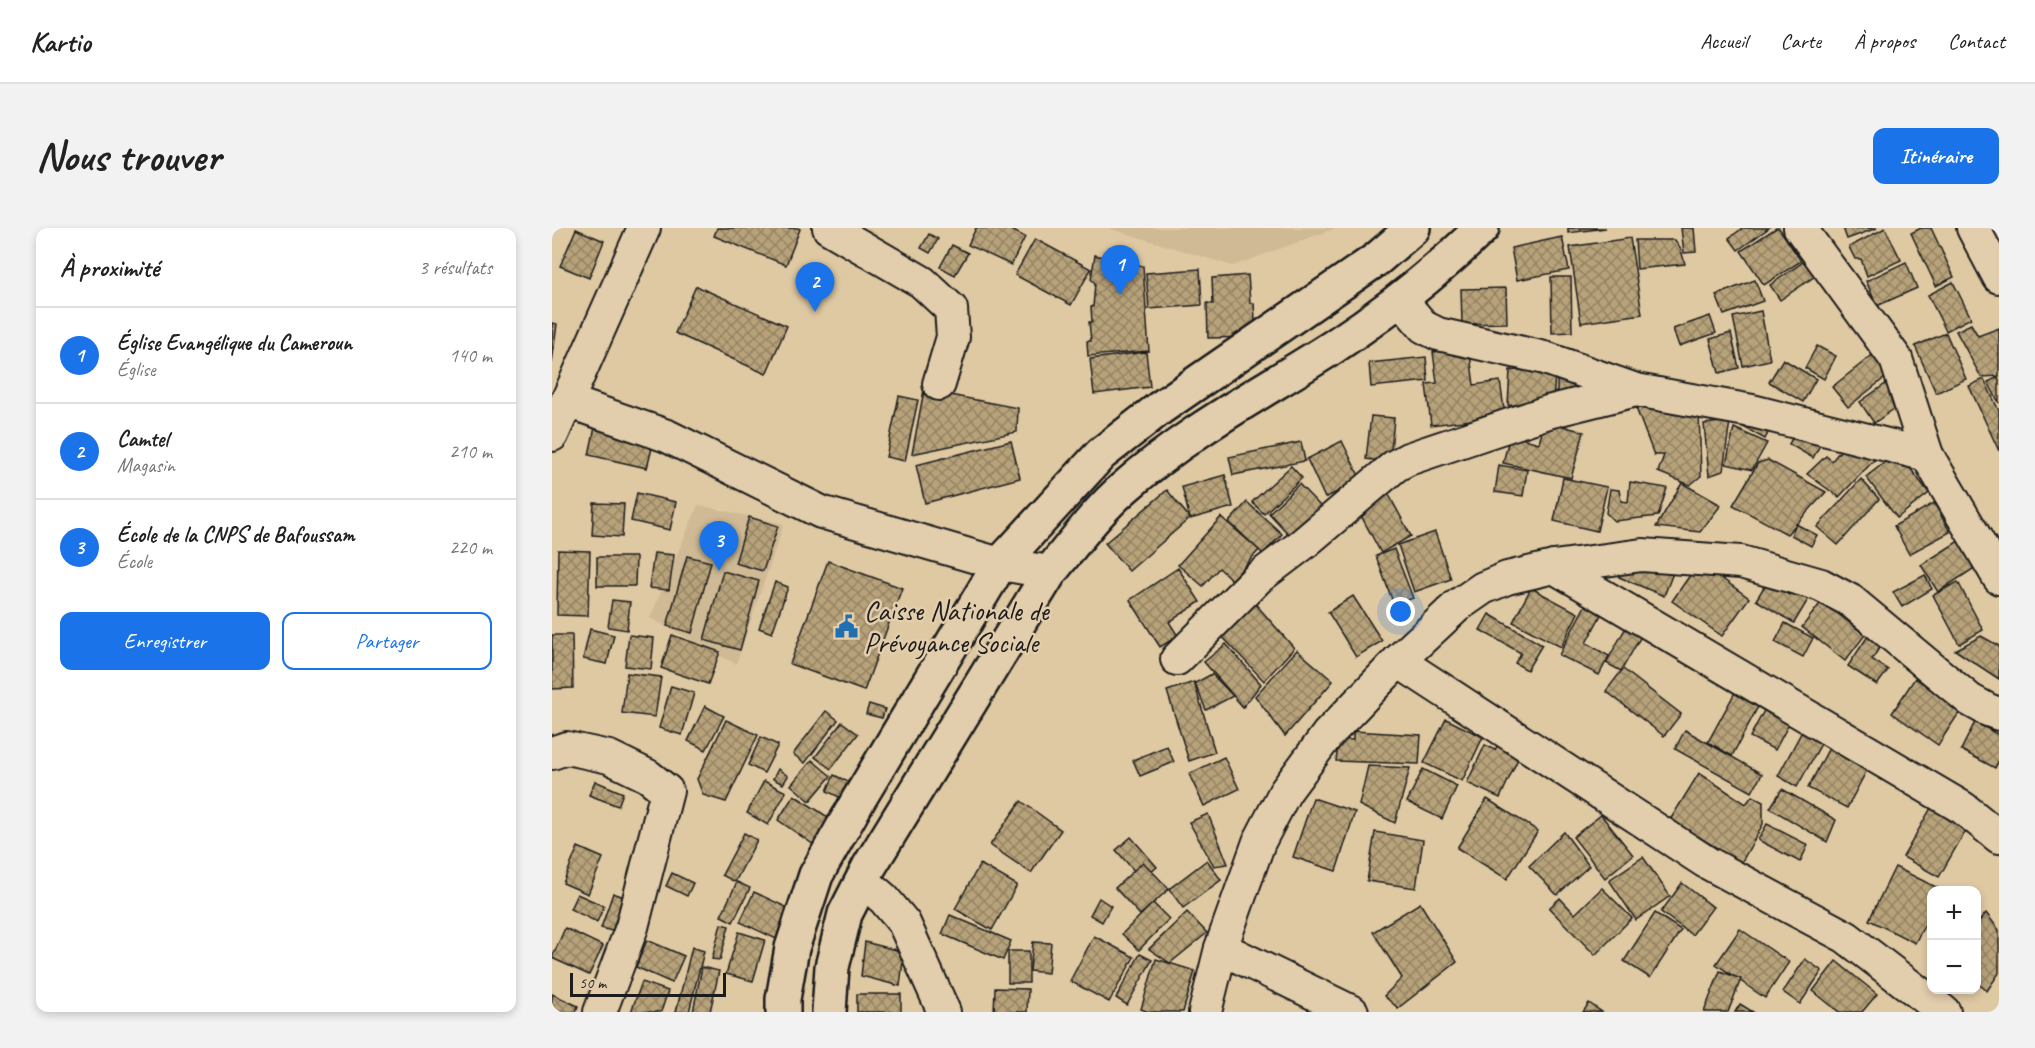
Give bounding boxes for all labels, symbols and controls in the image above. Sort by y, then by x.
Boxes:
text: Kartio [30,24,91,59]
text: Accueil [1700,28,1748,54]
text: Carte [1781,28,1821,54]
text: À propos [1854,28,1915,54]
text: Contact [1948,28,2005,54]
button: Itinéraire [1873,128,1999,184]
text: Nous trouver [36,130,220,183]
pin: 1 [1100,245,1140,295]
text: À proximité [60,251,159,284]
text: 3 résultats [419,255,492,280]
pin: 2 [796,262,834,312]
text: Église Evangélique du Cameroun [117,329,352,357]
text: 1 [75,343,84,368]
text: 140 m [449,343,492,368]
text: Église [117,357,156,382]
text: Camtel [117,425,168,453]
text: 2 [75,439,84,464]
text: 210 m [449,439,492,464]
text: Magasin [117,453,175,478]
text: École de la CNPS de Bafoussam [117,521,355,549]
pin: 3 [700,522,738,571]
text: 3 [75,535,84,560]
text: 220 m [449,535,492,560]
text: École [117,549,152,574]
place label: Caisse Nationale de Prévoyance Sociale [864,593,1051,660]
your location [1386,597,1415,626]
button: Enregistrer [60,612,270,670]
button: Partager [282,612,492,670]
public building icon: Caisse Nationale de Prévoyance Sociale [833,613,859,639]
map controls [1927,886,1981,994]
button: + [1927,886,1981,940]
button: − [1927,940,1981,994]
scale bar [570,970,726,998]
text: 50 m [579,973,606,993]

